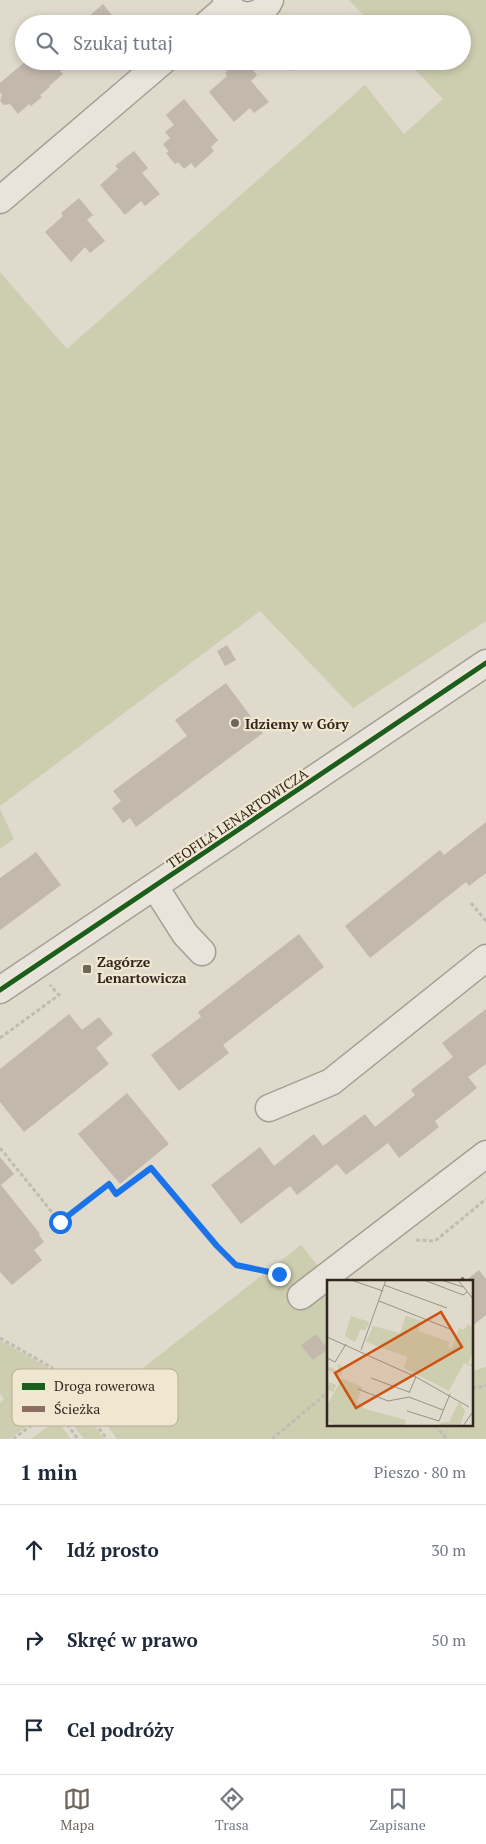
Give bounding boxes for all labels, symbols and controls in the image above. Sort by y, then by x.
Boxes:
search box [15,15,471,70]
icon: search [33,29,61,57]
text: Szukaj tutaj [73,30,173,55]
place label: Idziemy w Góry [245,714,349,733]
marker: Idziemy w Góry [229,717,241,729]
street label: TEOFILA LENARTOWICZA [163,763,312,872]
place label: Zagórze Lenartowicza [97,952,187,987]
marker: Zagórze Lenartowicza [81,963,93,975]
route start [49,1211,72,1234]
route end [268,1263,291,1286]
inset map [327,1280,474,1426]
legend [12,1369,178,1426]
text: Droga rowerowa [54,1376,155,1395]
text: Ścieżka [54,1399,100,1418]
text: 1 min [20,1458,77,1486]
text: Pieszo · 80 m [374,1461,466,1483]
icon: ahead [20,1536,48,1564]
text: Idź prosto [67,1537,159,1562]
text: 30 m [431,1539,466,1561]
icon: right [20,1626,48,1654]
text: Skręć w prawo [67,1627,198,1652]
text: 50 m [431,1629,466,1651]
icon: arrive [20,1716,48,1744]
text: Cel podróży [67,1717,174,1742]
tab: Mapa [60,1785,94,1834]
tab: Trasa [215,1785,249,1834]
tab: Zapisane [369,1785,426,1834]

